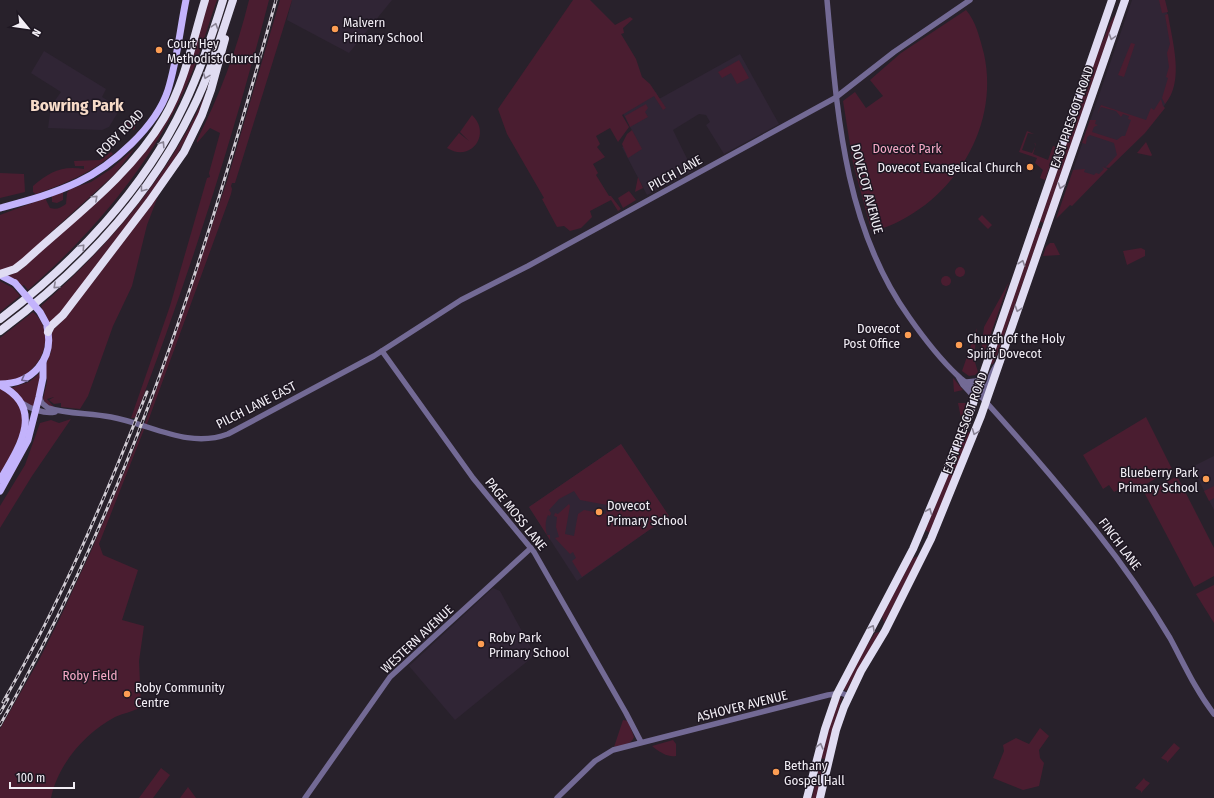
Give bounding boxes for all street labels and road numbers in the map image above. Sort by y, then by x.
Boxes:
street label: EAST PRESCOT ROAD [1047,64,1097,170]
street label: ROBY ROAD [93,106,147,160]
street label: DOVECOT AVENUE [848,142,886,236]
street label: PILCH LANE [645,152,705,194]
street label: EAST PRESCOT ROAD [940,370,990,476]
street label: PILCH LANE EAST [214,378,298,432]
street label: PAGE MOSS LANE [482,475,550,553]
street label: FINCH LANE [1096,515,1144,573]
street label: WESTERN AVENUE [378,602,456,676]
street label: ASHOVER AVENUE [695,687,789,725]

